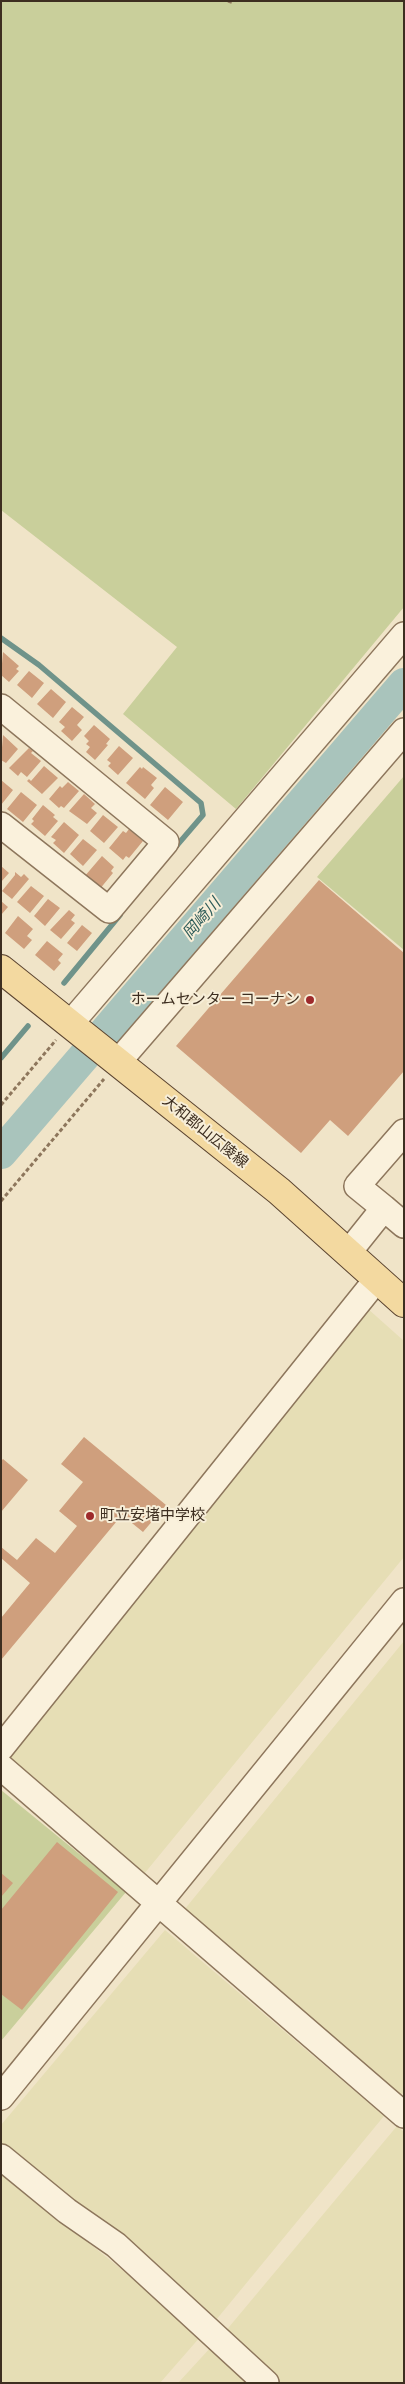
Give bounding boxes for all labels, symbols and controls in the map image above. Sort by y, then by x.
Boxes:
water label: 岡崎川 [179,895,225,943]
place label: ホームセンター コーナン [131,991,300,1009]
marker: ホームセンター コーナン [304,994,316,1006]
street label: 大和郡山広陵線 [159,1092,251,1172]
place label: 町立安堵中学校 [100,1507,205,1525]
marker: 町立安堵中学校 [84,1510,96,1522]

